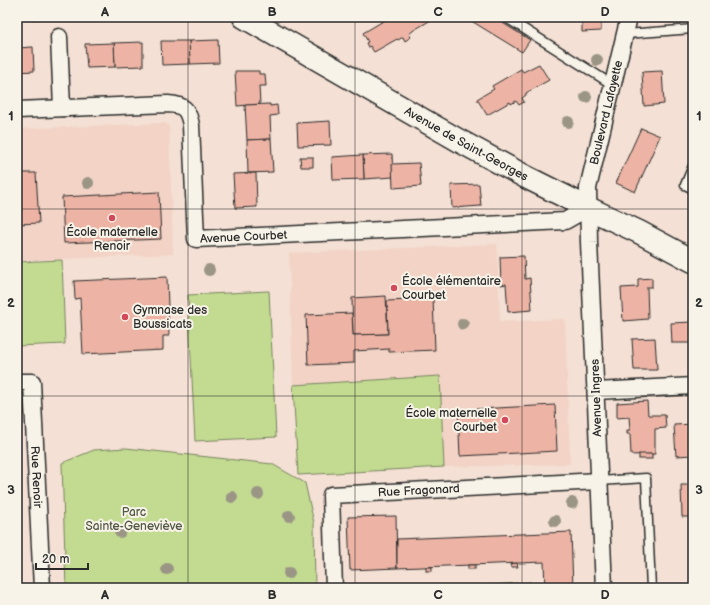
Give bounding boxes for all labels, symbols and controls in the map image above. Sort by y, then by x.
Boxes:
text: A [100,4,109,20]
text: B [267,4,277,20]
text: C [433,4,443,20]
text: D [600,4,610,20]
street label: Boulevard Lafayette [587,59,626,167]
street label: Avenue de Saint-Georges [402,104,531,185]
text: 1 [8,108,14,124]
text: 1 [696,108,702,124]
marker: École maternelle Renoir [107,213,117,223]
place label: École maternelle Renoir [66,224,158,254]
street label: Avenue Courbet [200,228,288,247]
place label: École élémentaire Courbet [402,273,501,303]
marker: École élémentaire Courbet [389,283,399,293]
text: 2 [7,295,15,311]
text: 2 [695,295,703,311]
place label: Gymnase des Boussicats [133,303,207,332]
marker: Gymnase des Boussicats [120,312,130,322]
street label: Avenue Ingres [588,359,605,437]
place label: École maternelle Courbet [405,405,497,435]
marker: École maternelle Courbet [500,415,510,425]
street label: Rue Renoir [27,446,45,509]
street label: Rue Fragonard [378,481,460,501]
text: 3 [7,482,15,498]
text: 3 [695,482,703,498]
park label: Parc Sainte-Geneviève [86,505,182,534]
scale bar [36,545,88,571]
text: 20 m [42,552,69,567]
text: A [100,587,109,603]
text: B [267,587,277,603]
text: C [433,587,443,603]
text: D [600,587,610,603]

